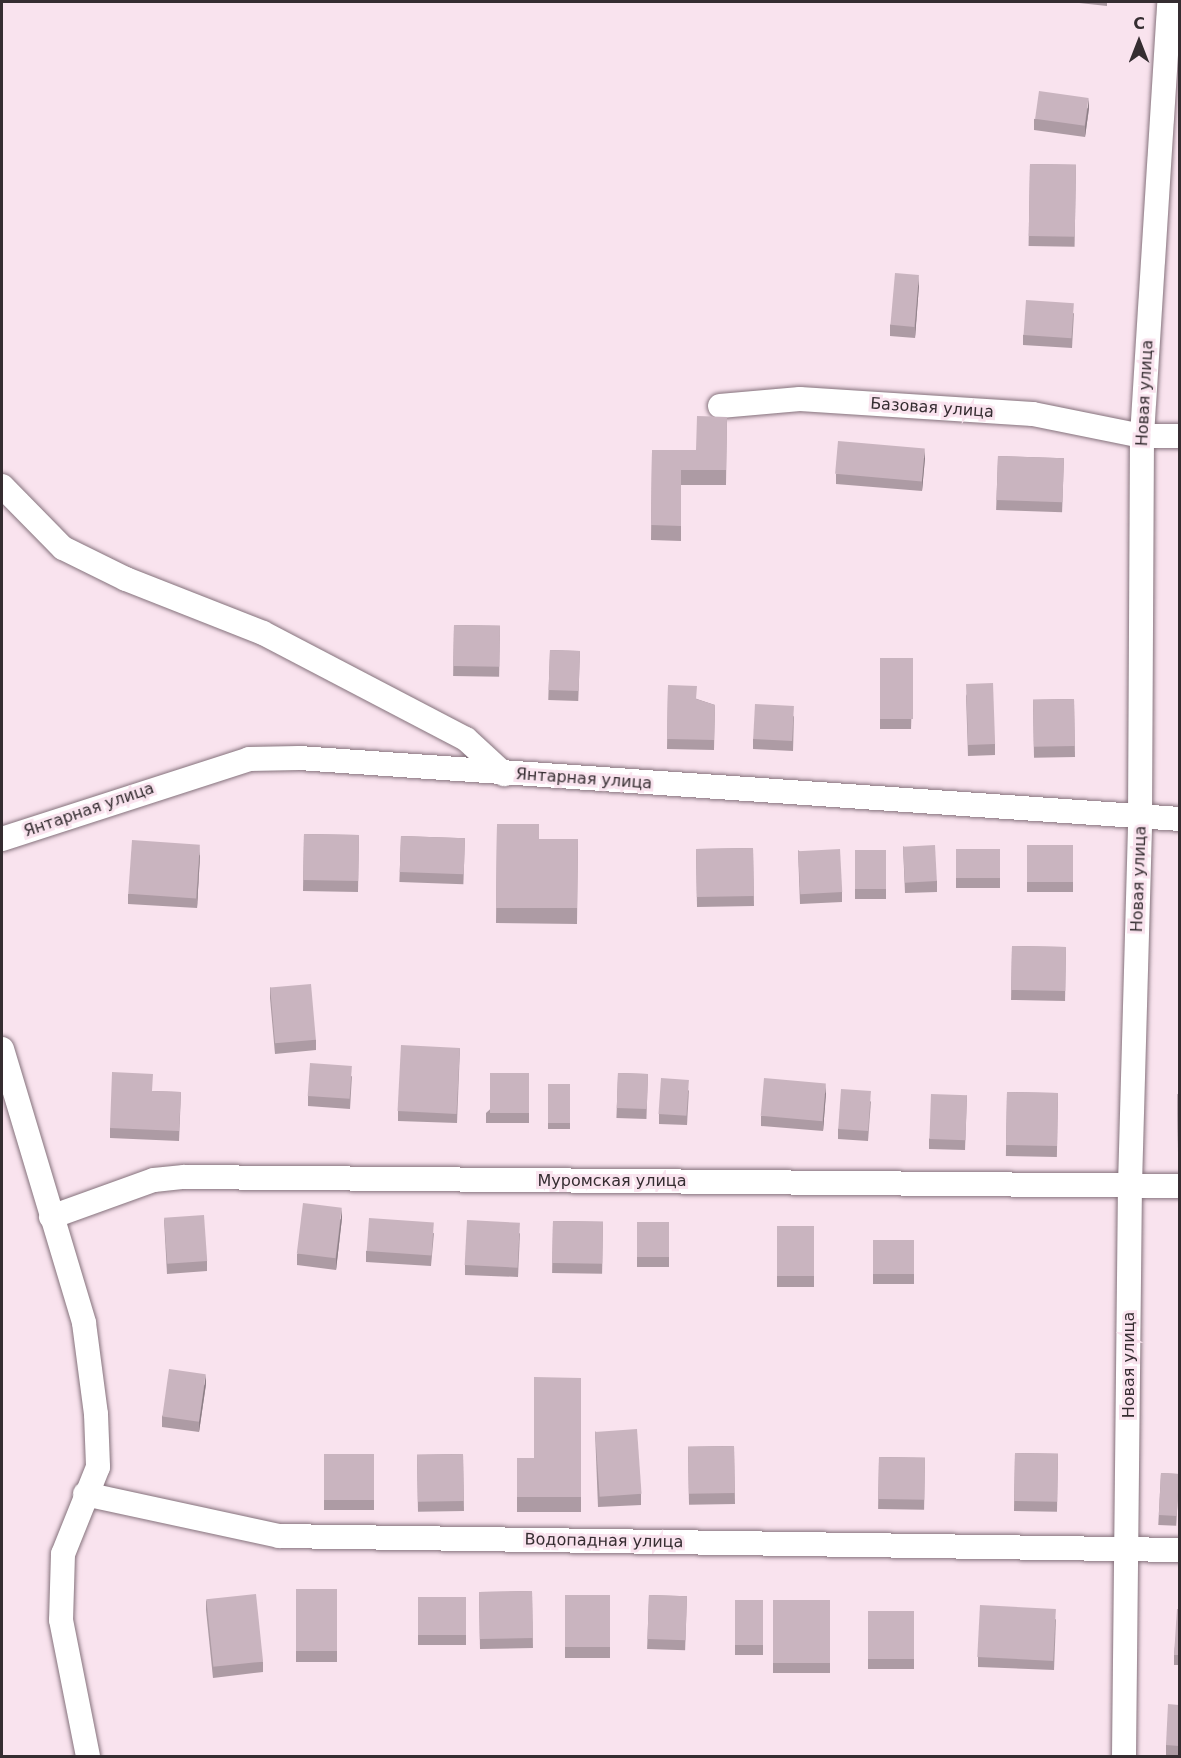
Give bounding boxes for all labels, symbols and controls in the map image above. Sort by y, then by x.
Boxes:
north arrow [1109,12,1169,72]
text: С [1133,14,1145,33]
street label: Новая улица [1133,339,1157,447]
street label: Базовая улица [870,394,994,422]
street label: Янтарная улица [515,765,653,793]
street label: Янтарная улица [21,779,157,841]
street label: Новая улица [1128,825,1150,933]
street label: Муромская улица [537,1171,687,1191]
street label: Новая улица [1119,1312,1139,1418]
street label: Водопадная улица [524,1530,684,1552]

